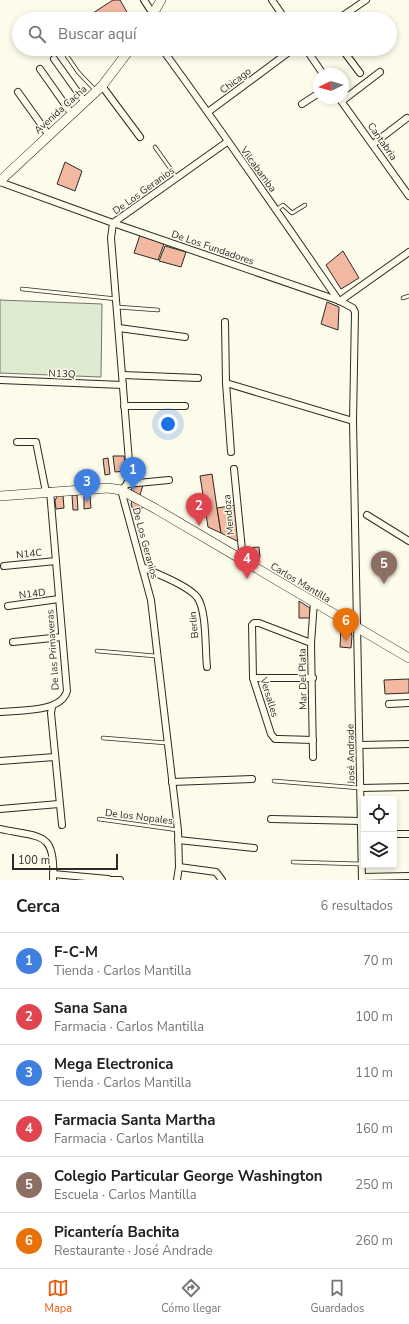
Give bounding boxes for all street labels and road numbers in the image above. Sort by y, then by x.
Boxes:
street label: Chicago [217,64,255,97]
street label: Avenida Cacha [31,82,90,137]
street label: Cantabria [364,120,400,163]
street label: Vilcabamba [236,143,279,195]
street label: De Los Geranios [110,163,178,218]
street label: De Los Fundadores [170,227,256,269]
street label: N13Q [48,367,76,381]
street label: Mendoza [220,494,238,536]
street label: De Los Geranios [129,506,161,581]
street label: N14C [15,546,43,562]
street label: Carlos Mantilla [268,559,333,606]
street label: N14D [18,585,46,603]
street label: De las Primaveras [43,609,63,691]
street label: Berlin [186,611,202,639]
street label: Mar Del Plata [295,648,311,710]
street label: Versalles [256,675,282,719]
street label: José Andrade [343,724,359,785]
street label: De los Nopales [104,806,174,828]

